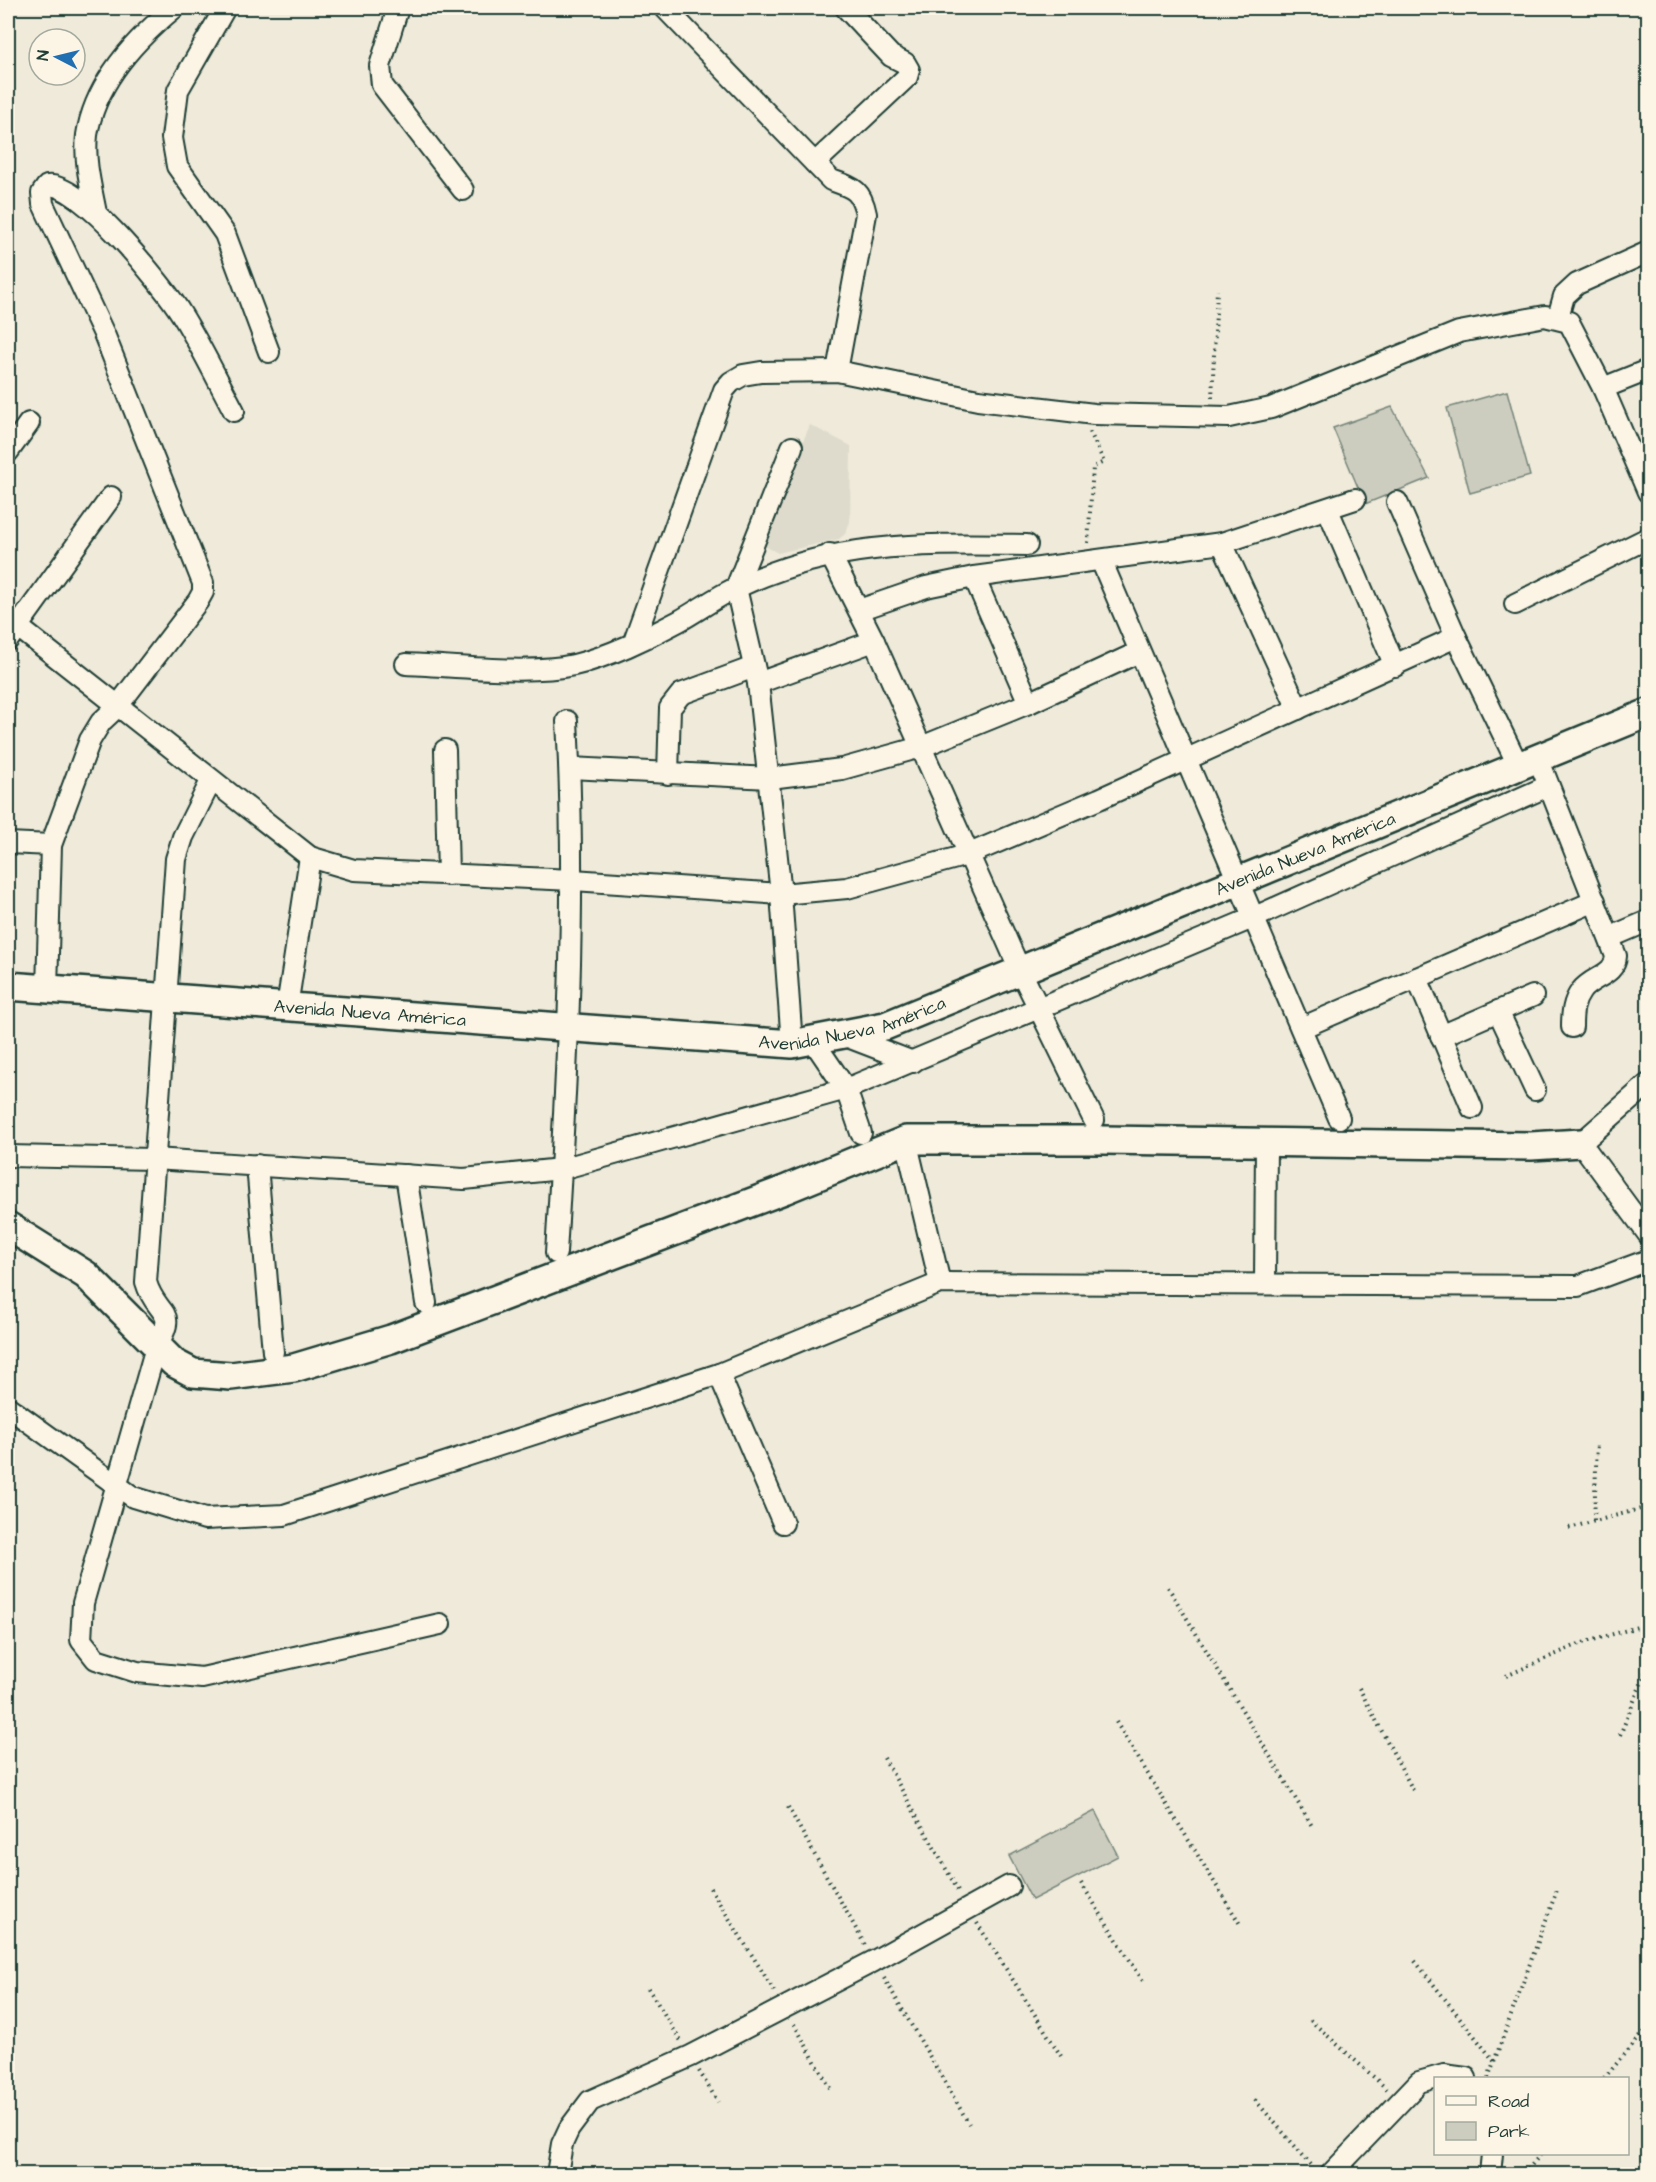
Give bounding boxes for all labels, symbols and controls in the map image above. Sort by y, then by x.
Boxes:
north arrow [27,27,87,87]
text: N [32,49,55,62]
street label: Avenida Nueva América [1211,806,1399,902]
street label: Avenida Nueva América [758,990,949,1057]
street label: Avenida Nueva América [273,993,467,1032]
legend [1434,2077,1629,2155]
text: Road [1488,2089,1529,2114]
text: Park [1488,2119,1530,2144]

